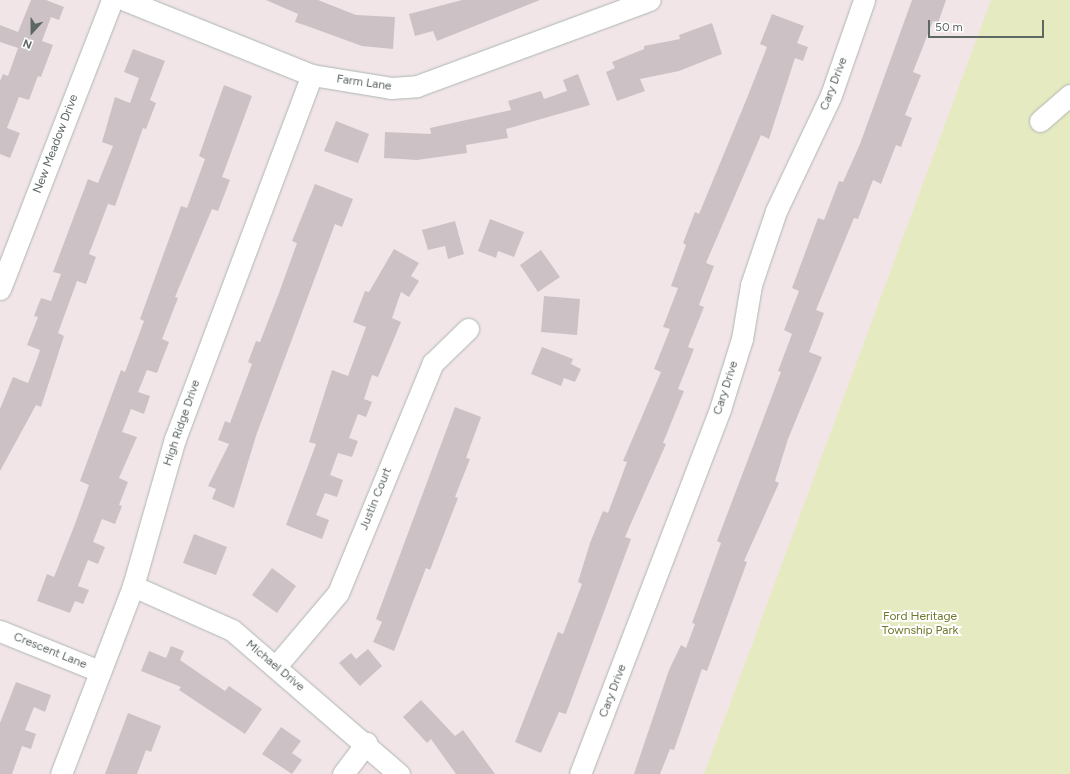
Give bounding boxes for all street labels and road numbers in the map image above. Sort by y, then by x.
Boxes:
street label: Cary Drive [817,55,851,113]
street label: Farm Lane [336,72,392,94]
street label: New Meadow Drive [30,92,82,196]
street label: Cary Drive [711,359,741,417]
street label: High Ridge Drive [161,378,203,468]
street label: Justin Court [357,466,395,532]
street label: Crescent Lane [11,630,89,672]
street label: Michael Drive [243,637,307,695]
street label: Cary Drive [596,662,630,720]

